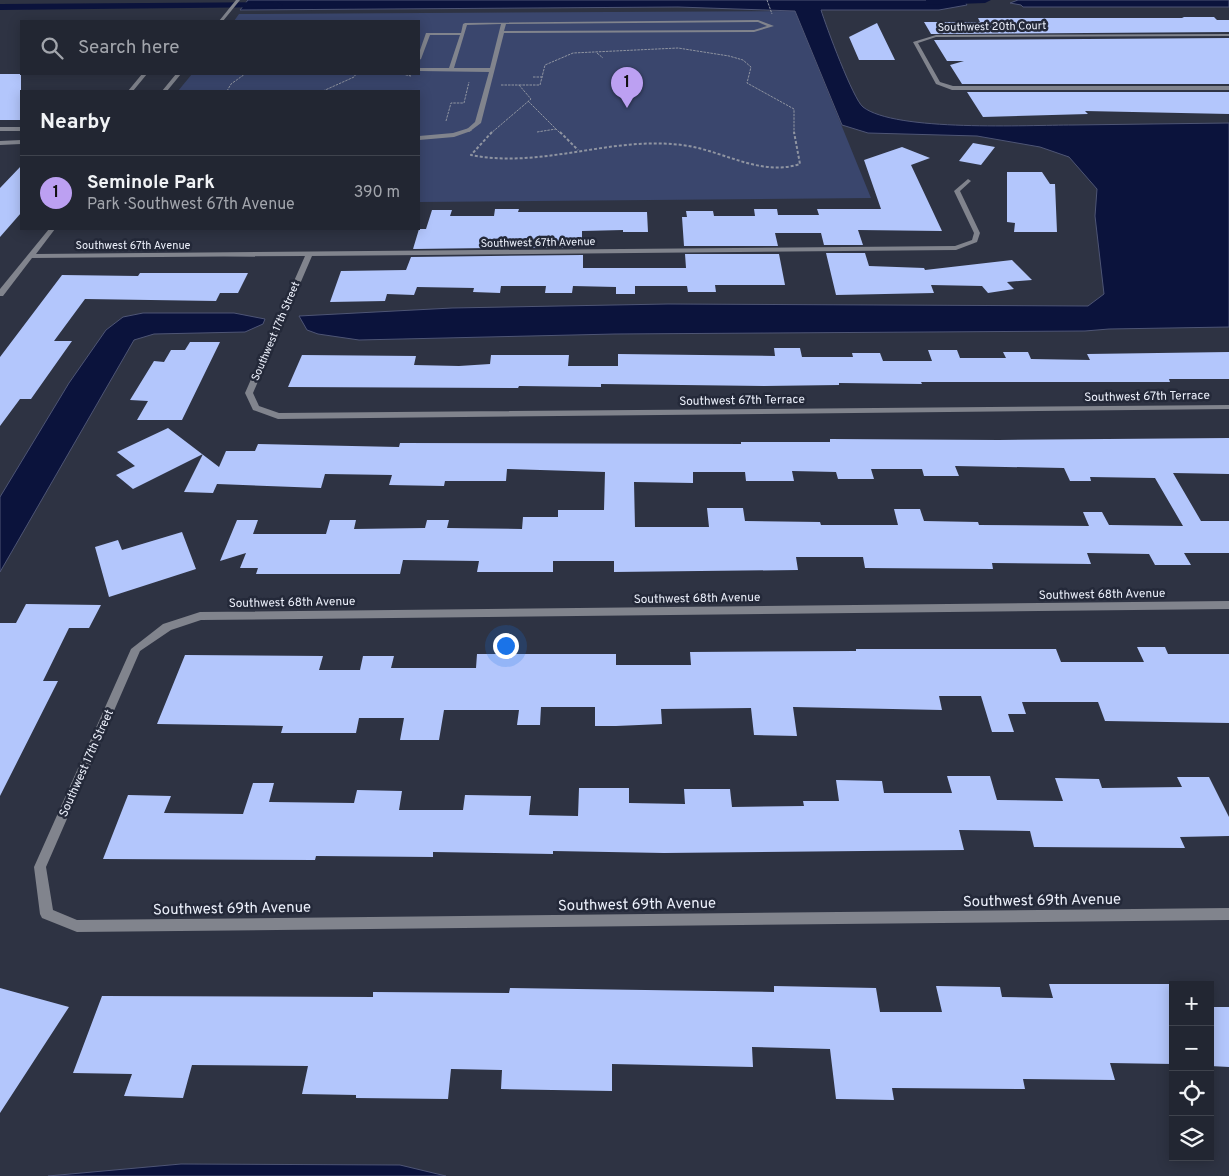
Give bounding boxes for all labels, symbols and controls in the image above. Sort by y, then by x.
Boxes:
street label: Southwest 20th Court [938,19,1047,35]
search box [20,20,420,75]
icon: search [38,34,66,62]
text: Search here [78,36,180,60]
pin: 1 [611,67,643,108]
text: Nearby [40,109,111,136]
text: Seminole Park [87,171,215,195]
text: 1 [53,183,59,203]
text: 390 m [354,183,400,203]
text: Park · Southwest 67th Avenue [87,195,295,215]
street label: Southwest 67th Avenue [480,235,596,251]
street label: Southwest 67th Avenue [76,239,191,253]
street label: Southwest 17th Street [249,280,303,383]
street label: Southwest 67th Terrace [1084,388,1210,406]
street label: Southwest 67th Terrace [679,392,805,410]
street label: Southwest 68th Avenue [1038,586,1166,604]
street label: Southwest 68th Avenue [633,590,761,608]
street label: Southwest 68th Avenue [228,594,356,612]
your location [493,633,519,659]
street label: Southwest 17th Street [56,707,118,820]
street label: Southwest 69th Avenue [963,891,1121,912]
street label: Southwest 69th Avenue [558,895,716,916]
street label: Southwest 69th Avenue [153,899,311,920]
map controls [1169,981,1214,1161]
button: + [1169,981,1214,1026]
button: − [1169,1026,1214,1071]
button: locate [1169,1071,1214,1116]
button: layers [1169,1116,1214,1161]

